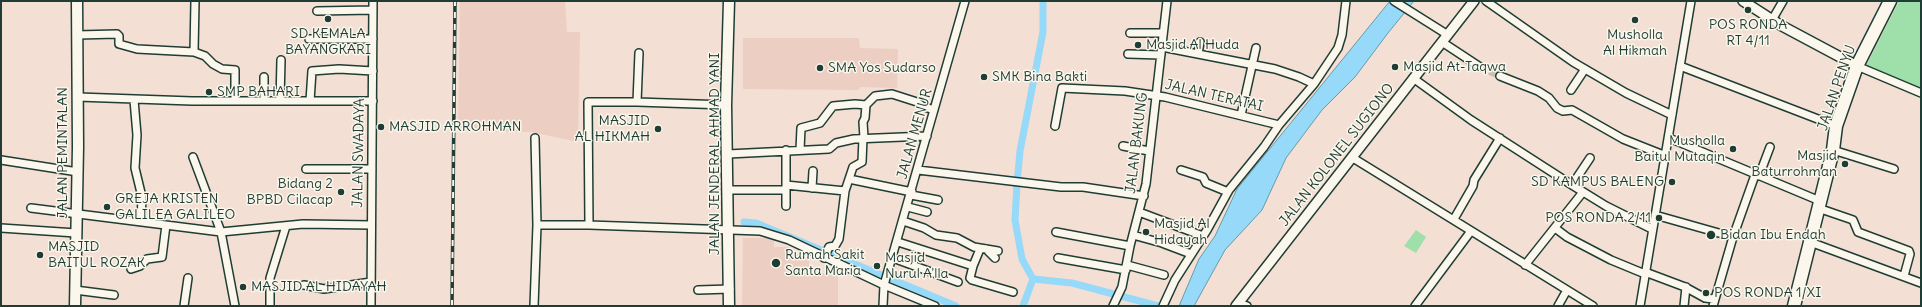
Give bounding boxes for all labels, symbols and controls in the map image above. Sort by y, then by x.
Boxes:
marker: POS RONDA RT 4/11 [1743,5,1753,15]
marker: SD KEMALA BAYANGKARI [323,14,333,24]
marker: Musholla Al Hikmah [1630,15,1640,25]
place label: POS RONDA RT 4/11 [1709,17,1787,50]
place label: SD KEMALA BAYANGKARI [285,26,371,58]
place label: Musholla Al Hikmah [1603,27,1667,60]
place label: Masjid Al Huda [1146,37,1239,53]
marker: Masjid Al Huda [1133,40,1143,50]
street label: JALAN PENYU [1814,43,1860,133]
street label: JALAN JENDERAL AHMAD YANI [707,53,723,255]
place label: Masjid At-Taqwa [1403,59,1506,75]
place label: SMA Yos Sudarso [828,60,936,76]
marker: Masjid At-Taqwa [1390,62,1400,72]
marker: SMA Yos Sudarso [815,63,825,73]
place label: SMK Bina Bakti [992,69,1087,85]
marker: SMK Bina Bakti [979,72,989,82]
street label: JALAN TERATAI [1163,77,1265,115]
street label: JALAN KOLONEL SUGIONO [1276,80,1398,230]
place label: SMP BAHARI [217,84,300,100]
street label: JALAN PEMINTALAN [55,87,71,219]
marker: SMP BAHARI [204,87,214,97]
street label: JALAN MENUR [894,87,936,181]
street label: JALAN BAKUNG [1122,91,1152,195]
street label: JALAN SWADAYA [350,98,368,208]
place label: MASJID AL HIKMAH [575,113,650,146]
place label: MASJID ARROHMAN [389,119,521,135]
marker: MASJID ARROHMAN [376,122,386,132]
marker: MASJID AL HIKMAH [653,124,663,134]
place label: Musholla Baitul Mutaqin [1634,133,1725,166]
marker: Musholla Baitul Mutaqin [1728,144,1738,154]
place label: Masjid Baturrohman [1751,148,1837,180]
marker: Masjid Baturrohman [1840,159,1850,169]
place label: SD KAMPUS BALENG [1531,174,1664,190]
place label: Bidang 2 BPBD Cilacap [247,176,333,208]
marker: SD KAMPUS BALENG [1667,177,1677,187]
marker: Bidang 2 BPBD Cilacap [336,187,346,197]
place label: GREJA KRISTEN GALILEA GALILEO [115,191,235,224]
marker: GREJA KRISTEN GALILEA GALILEO [102,202,112,212]
place label: POS RONDA 2/11 [1545,210,1651,226]
marker: POS RONDA 2/11 [1654,213,1664,223]
place label: Masjid Al Hidayah [1154,216,1210,248]
marker: Masjid Al Hidayah [1141,227,1151,237]
place label: Bidan Ibu Endah [1720,227,1826,243]
marker: Bidan Ibu Endah [1705,229,1717,241]
place label: MASJID BAITUL ROZAK [48,239,145,272]
place label: Rumah Sakit Santa Maria [785,247,864,280]
marker: MASJID BAITUL ROZAK [35,250,45,260]
place label: Masjid Nurul A'lla [885,250,949,282]
marker: Rumah Sakit Santa Maria [770,257,782,269]
marker: Masjid Nurul A'lla [872,261,882,271]
place label: MASJID AL HIDAYAH [251,279,386,295]
marker: MASJID AL HIDAYAH [238,282,248,292]
place label: POS RONDA 1/XI [1714,285,1821,301]
marker: POS RONDA 1/XI [1701,288,1711,298]

